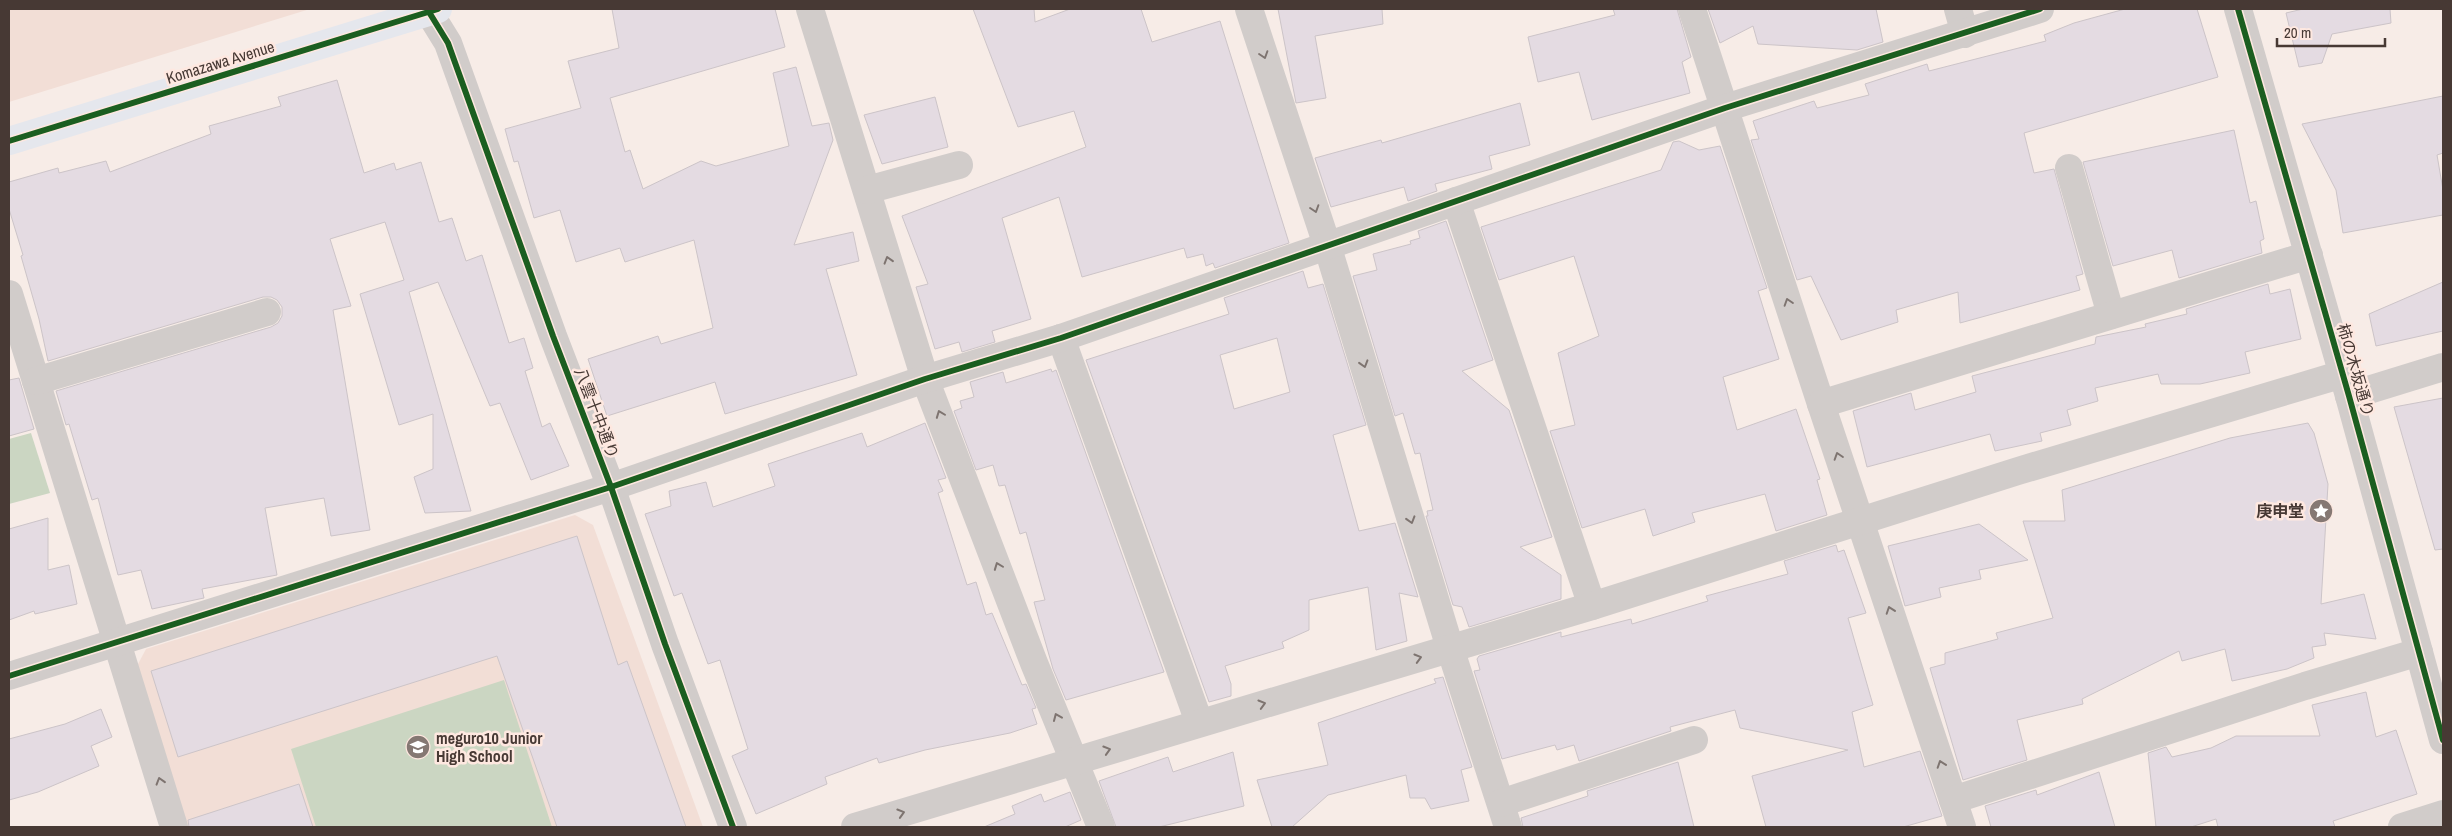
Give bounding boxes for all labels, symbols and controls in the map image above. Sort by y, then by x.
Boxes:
scale bar [2277,15,2384,47]
text: 20 m [2284,22,2311,43]
street label: Komazawa Avenue [163,35,277,89]
one-way arrow [1259,50,1269,59]
one-way arrow [1310,205,1320,213]
one-way arrow [884,256,894,265]
one-way arrow [1783,298,1793,306]
street label: 柿の木坂通り [2332,321,2380,419]
one-way arrow [1358,360,1368,368]
street label: 八雲十中通り [570,364,624,462]
one-way arrow [936,410,946,419]
one-way arrow [1834,452,1844,461]
place icon: 庚申堂 [2308,498,2334,524]
place label: 庚申堂 [2256,500,2304,522]
one-way arrow [1405,515,1415,524]
one-way arrow [993,562,1004,571]
one-way arrow [1885,607,1895,615]
one-way arrow [1414,653,1422,663]
one-way arrow [1258,699,1266,709]
one-way arrow [1052,713,1063,722]
place label: meguro10 Junior High School [436,727,543,767]
school or university icon: meguro10 Junior High School [405,734,431,760]
one-way arrow [1102,746,1110,756]
one-way arrow [1937,761,1947,769]
one-way arrow [155,777,165,785]
one-way arrow [896,809,905,819]

